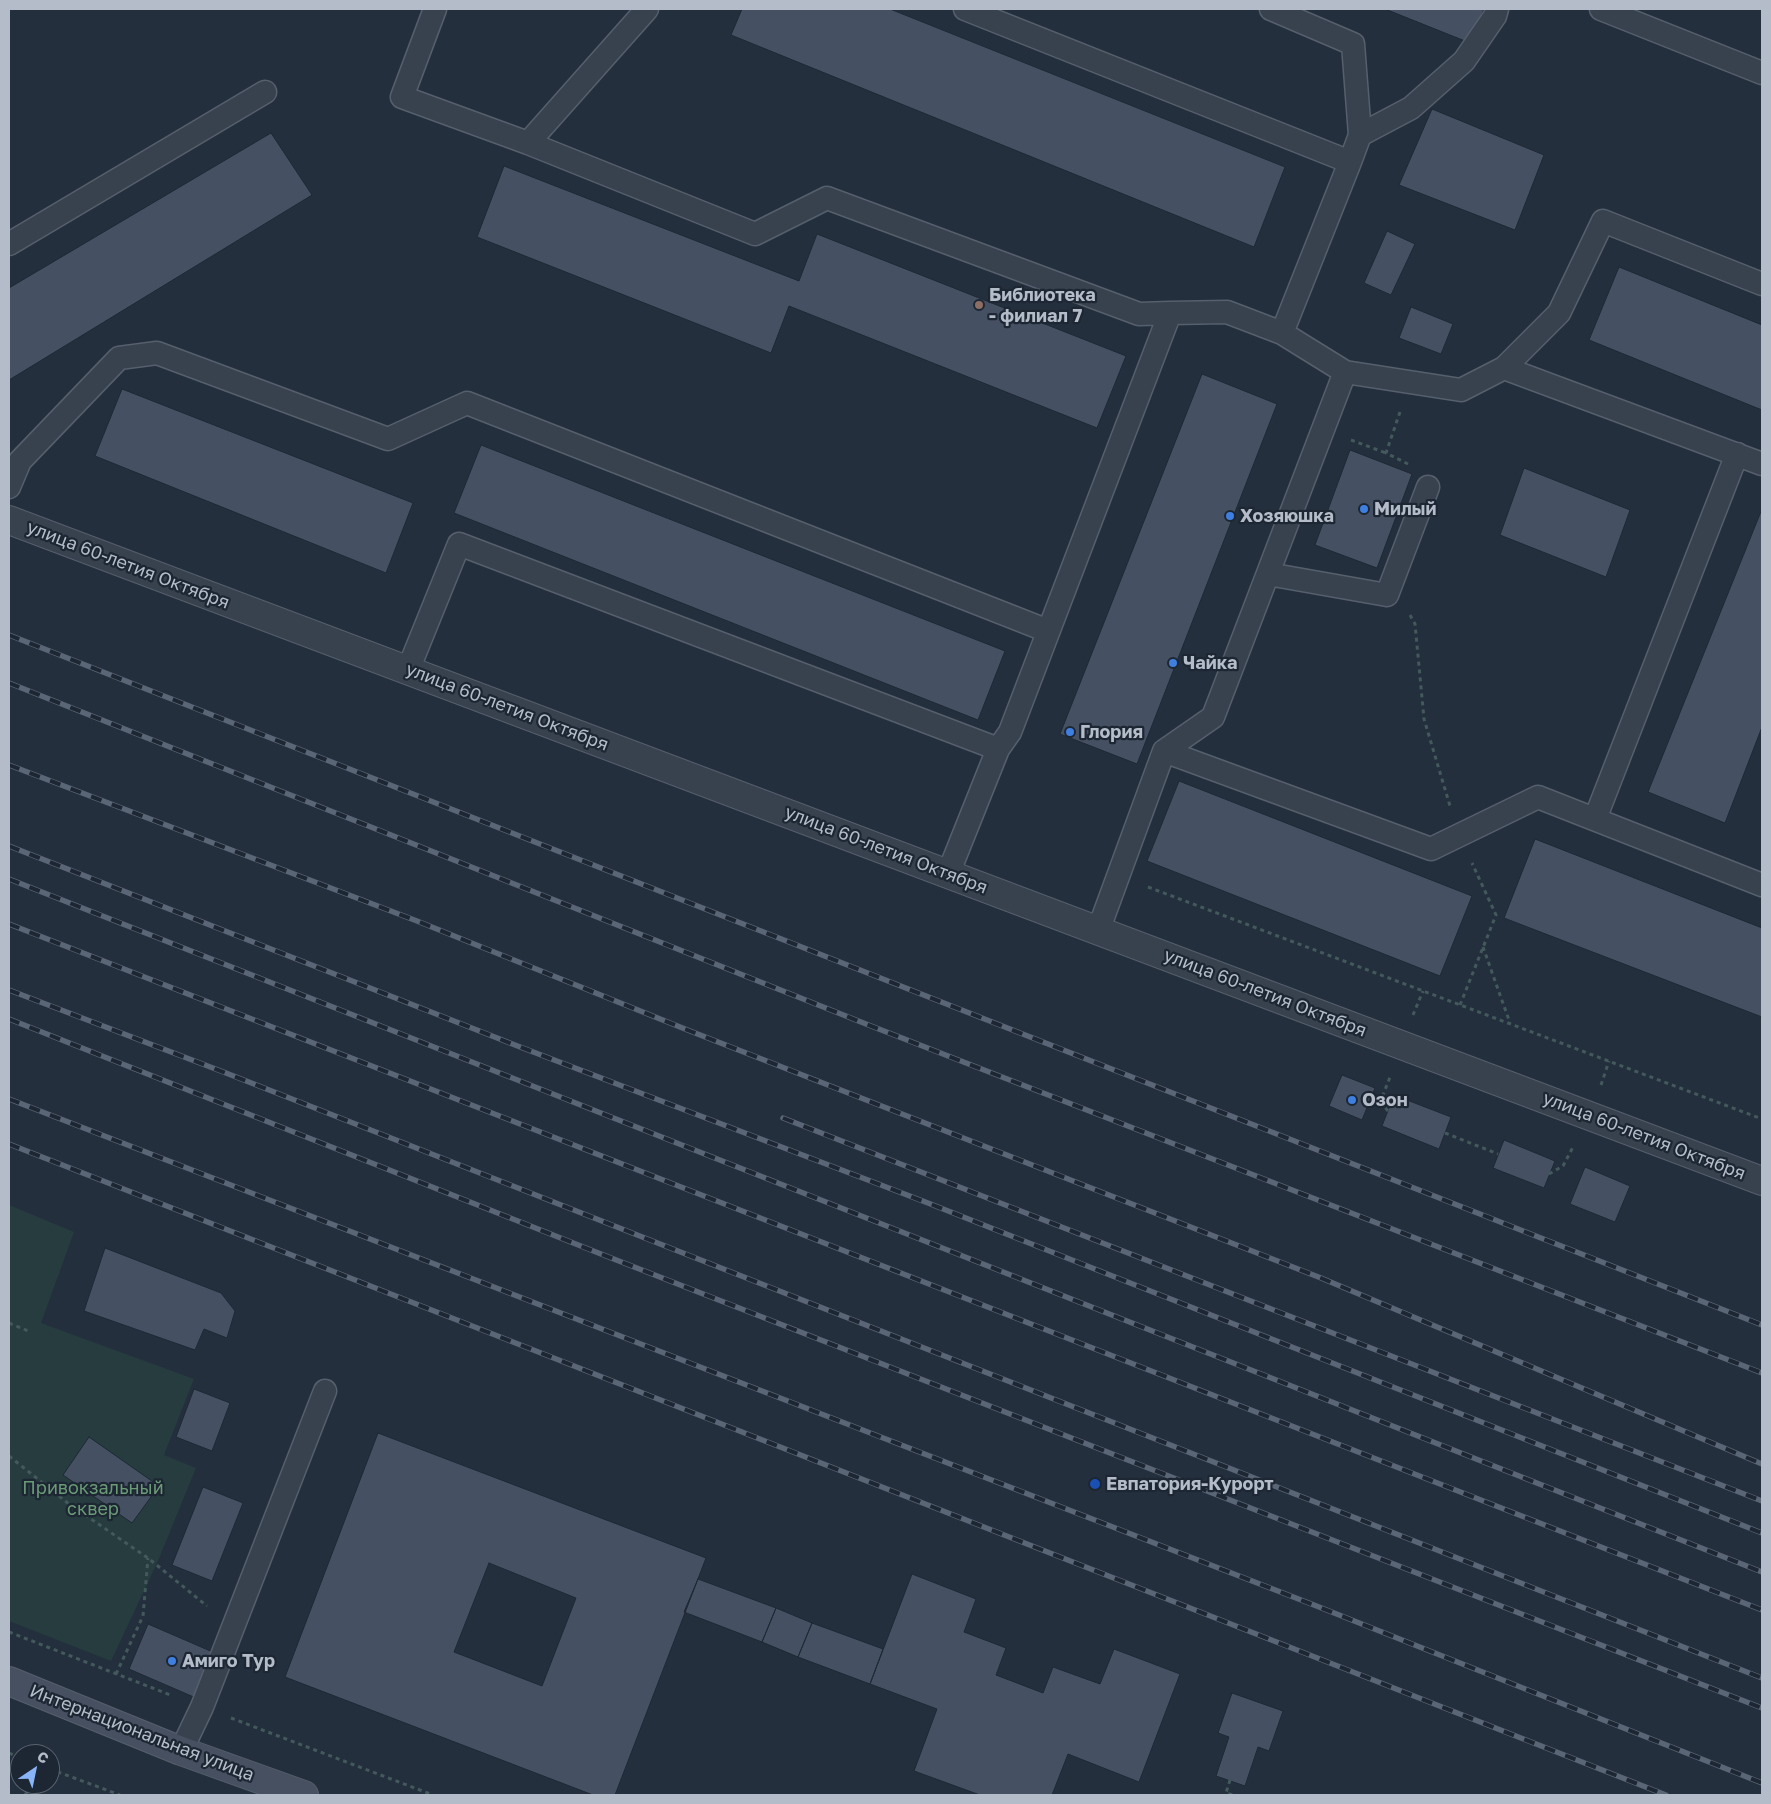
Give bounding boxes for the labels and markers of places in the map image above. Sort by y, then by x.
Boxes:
place label: Библиотека - филиал 7 [989,284,1096,326]
marker: Библиотека - филиал 7 [973,299,985,311]
place label: Милый [1374,498,1436,520]
marker: Милый [1358,503,1370,515]
place label: Хозяюшка [1240,505,1334,527]
marker: Хозяюшка [1224,510,1236,522]
place label: Чайка [1183,652,1237,674]
marker: Чайка [1167,657,1179,669]
place label: Глория [1080,721,1143,743]
marker: Глория [1064,726,1076,738]
place label: Озон [1362,1089,1408,1111]
marker: Озон [1346,1094,1358,1106]
place label: Евпатория-Курорт [1106,1473,1274,1495]
marker: Евпатория-Курорт [1088,1477,1102,1491]
place label: Амиго Тур [182,1650,275,1672]
marker: Амиго Тур [166,1655,178,1667]

